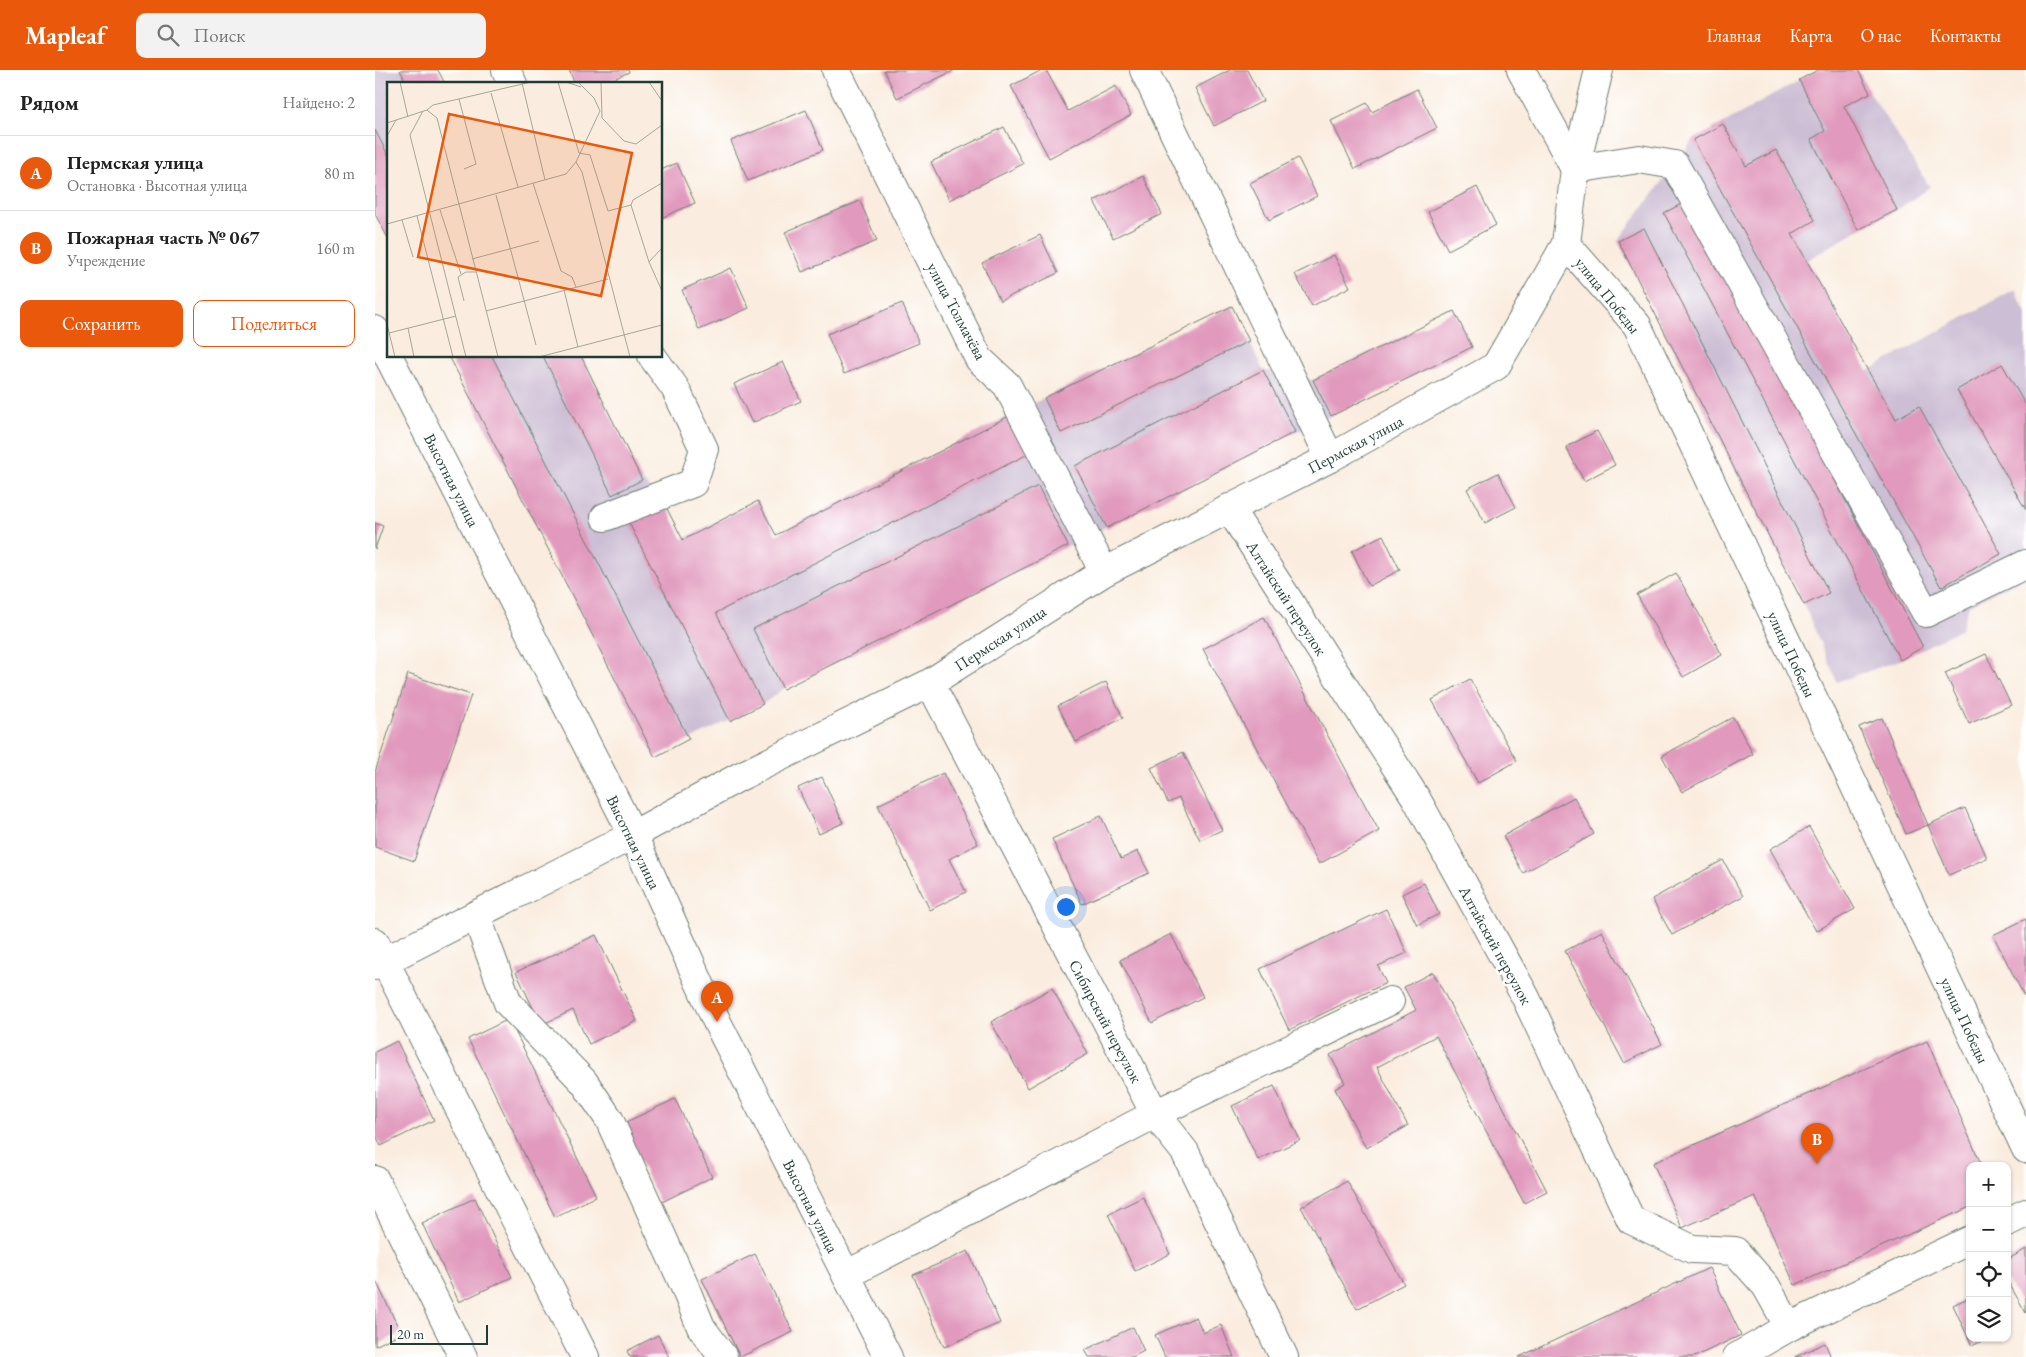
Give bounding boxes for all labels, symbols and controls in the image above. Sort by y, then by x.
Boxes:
search box [136,13,486,58]
text: Mapleaf [25,20,106,51]
icon: search [154,21,182,49]
text: Поиск [194,23,245,48]
text: Главная [1707,24,1761,47]
text: Карта [1789,24,1832,47]
text: О нас [1860,24,1902,47]
text: Контакты [1930,24,2001,47]
inset map [387,82,663,358]
text: Рядом [20,89,79,116]
text: Найдено: 2 [283,92,355,113]
text: Пермская улица [67,150,204,175]
text: A [30,163,42,184]
text: 80 m [324,163,355,184]
text: Остановка · Высотная улица [67,175,247,196]
text: Пожарная часть № 067 [67,225,260,250]
text: B [31,238,41,259]
text: 160 m [316,238,355,259]
text: Учреждение [67,250,145,271]
street label: улица Победы [1570,253,1645,338]
street label: улица Толмачёва [922,259,991,364]
button: Сохранить [20,300,183,347]
button: Поделиться [193,300,355,347]
street label: Пермская улица [1304,410,1407,478]
street label: Высотная улица [419,430,484,531]
street label: Алтайский переулок [1241,536,1332,660]
street label: Пермская улица [950,601,1051,676]
street label: улица Победы [1762,608,1821,701]
street label: Высотная улица [602,792,666,893]
street label: Алтайский переулок [1454,881,1537,1009]
your location [1053,894,1079,920]
street label: Сибирский переулок [1064,956,1147,1087]
street label: улица Победы [1935,974,1994,1067]
pin: A [701,981,733,1022]
pin: B [1801,1123,1833,1164]
street label: Высотная улица [778,1156,843,1257]
map controls [1966,1162,2011,1342]
button: + [1966,1162,2011,1207]
button: − [1966,1207,2011,1252]
button: locate [1966,1252,2011,1297]
button: layers [1966,1297,2011,1342]
scale bar [390,1322,487,1345]
text: 20 m [397,1325,424,1343]

